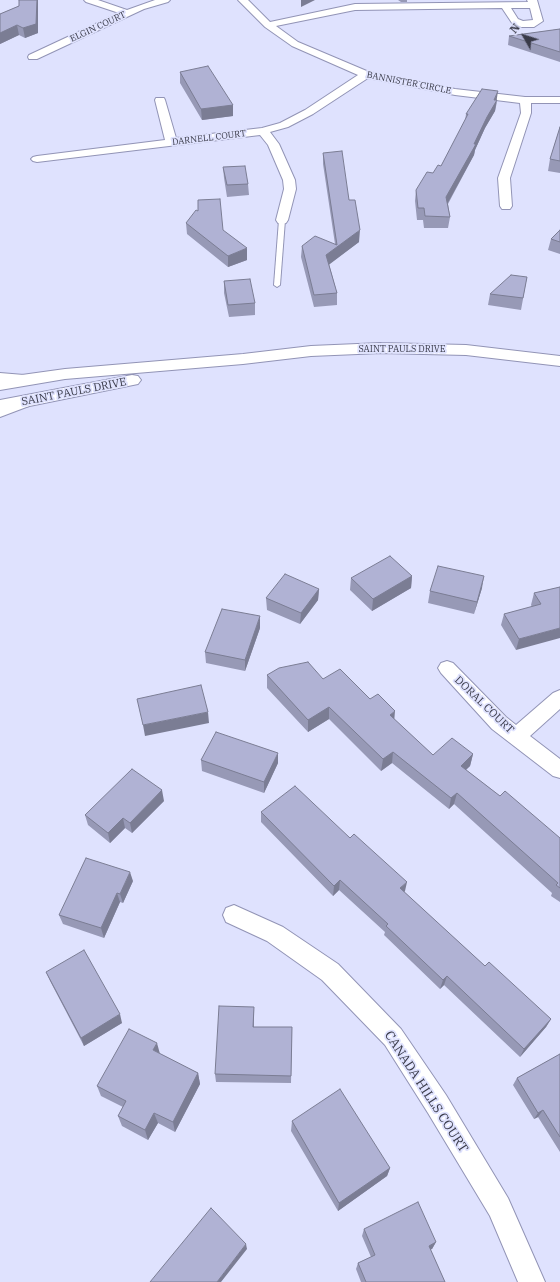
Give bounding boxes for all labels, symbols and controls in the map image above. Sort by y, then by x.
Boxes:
street label: ELGIN COURT [68,9,128,45]
north arrow [504,16,544,56]
text: N [506,21,523,36]
street label: BANNISTER CIRCLE [366,69,452,97]
street label: DARNELL COURT [171,128,247,148]
street label: SAINT PAULS DRIVE [358,344,446,354]
street label: SAINT PAULS DRIVE [20,375,128,409]
street label: DORAL COURT [452,673,516,737]
street label: CANADA HILLS COURT [381,1028,471,1156]

